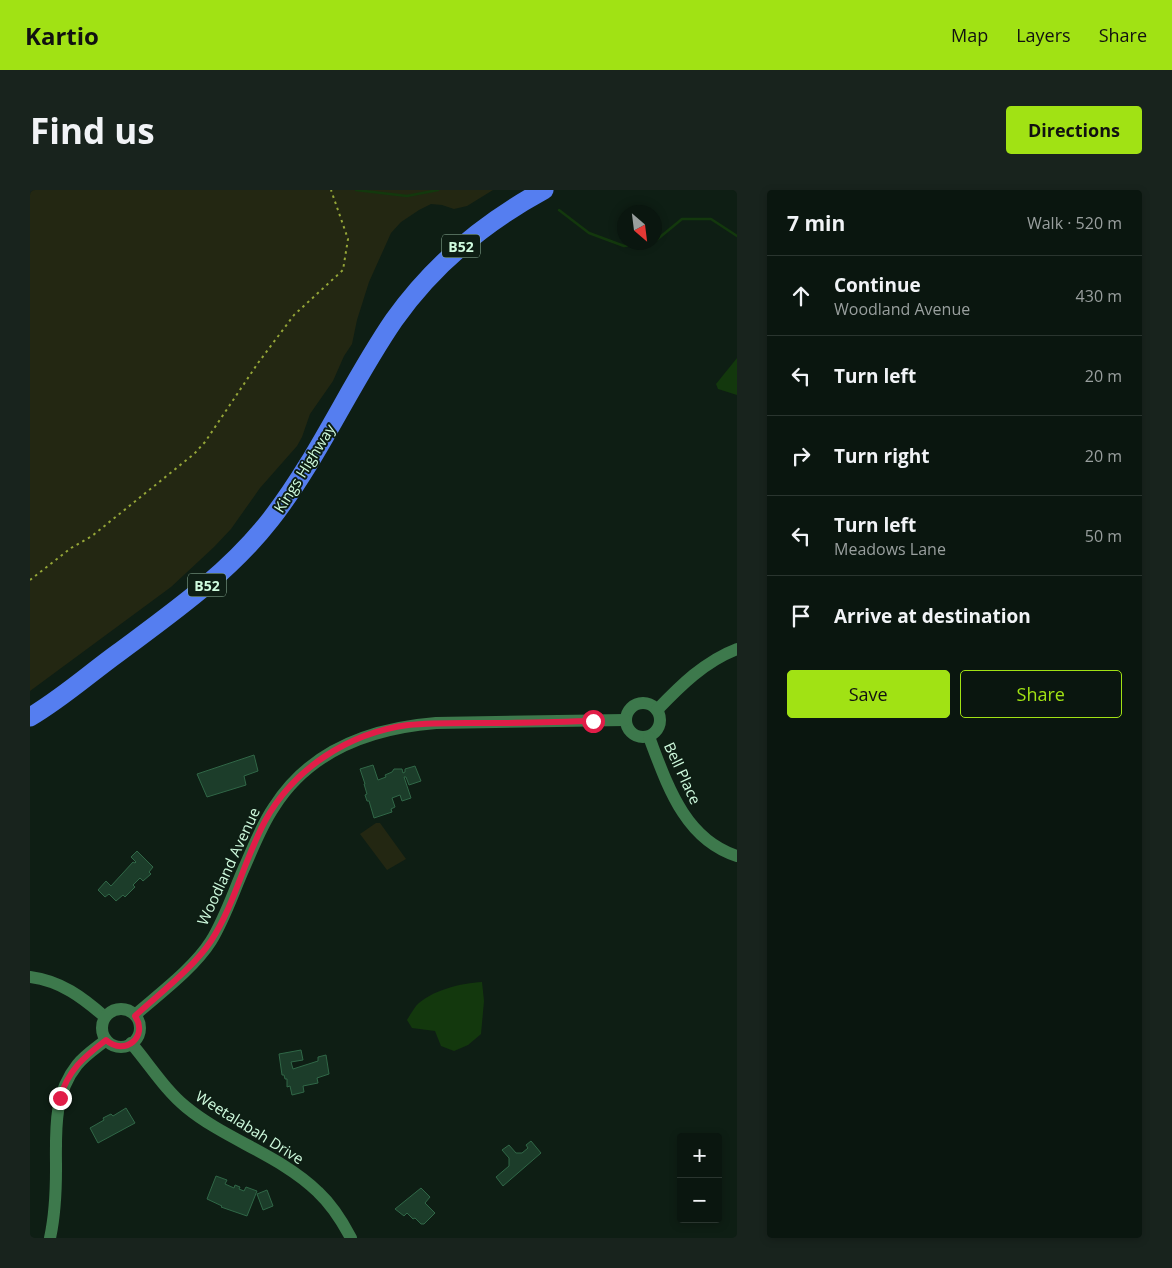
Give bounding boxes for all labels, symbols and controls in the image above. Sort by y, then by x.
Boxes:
text: Kartio [25,19,99,52]
text: Map [951,23,988,47]
text: Layers [1016,23,1071,47]
text: Share [1099,23,1147,47]
button: Directions [1006,106,1142,154]
text: Find us [30,107,155,154]
north arrow [617,205,662,250]
text: 7 min [787,209,845,237]
text: Walk · 520 m [1027,212,1122,234]
road number: B52 [442,234,480,258]
text: Continue [834,272,921,298]
icon: ahead [787,282,815,310]
text: 430 m [1076,285,1122,307]
text: Woodland Avenue [834,298,970,320]
icon: left [787,362,815,390]
text: Turn left [834,363,916,389]
text: 20 m [1085,365,1122,387]
street label: Kings Highway [269,419,340,516]
icon: right [787,442,815,470]
text: Turn right [834,443,929,469]
text: 20 m [1085,445,1122,467]
text: Turn left [834,512,916,538]
icon: left [787,522,815,550]
text: 50 m [1085,525,1122,547]
text: Meadows Lane [834,538,946,560]
road number: B52 [188,574,226,596]
icon: arrive [787,602,815,630]
text: Arrive at destination [834,603,1031,629]
button: Save [787,670,950,718]
button: Share [960,670,1122,718]
route start [582,710,605,733]
street label: Bell Place [660,739,706,807]
street label: Woodland Avenue [192,804,264,928]
street label: Weetalabah Drive [192,1086,308,1168]
route end [49,1087,72,1110]
map controls [677,1133,722,1223]
button: + [677,1133,722,1178]
button: − [677,1178,722,1223]

